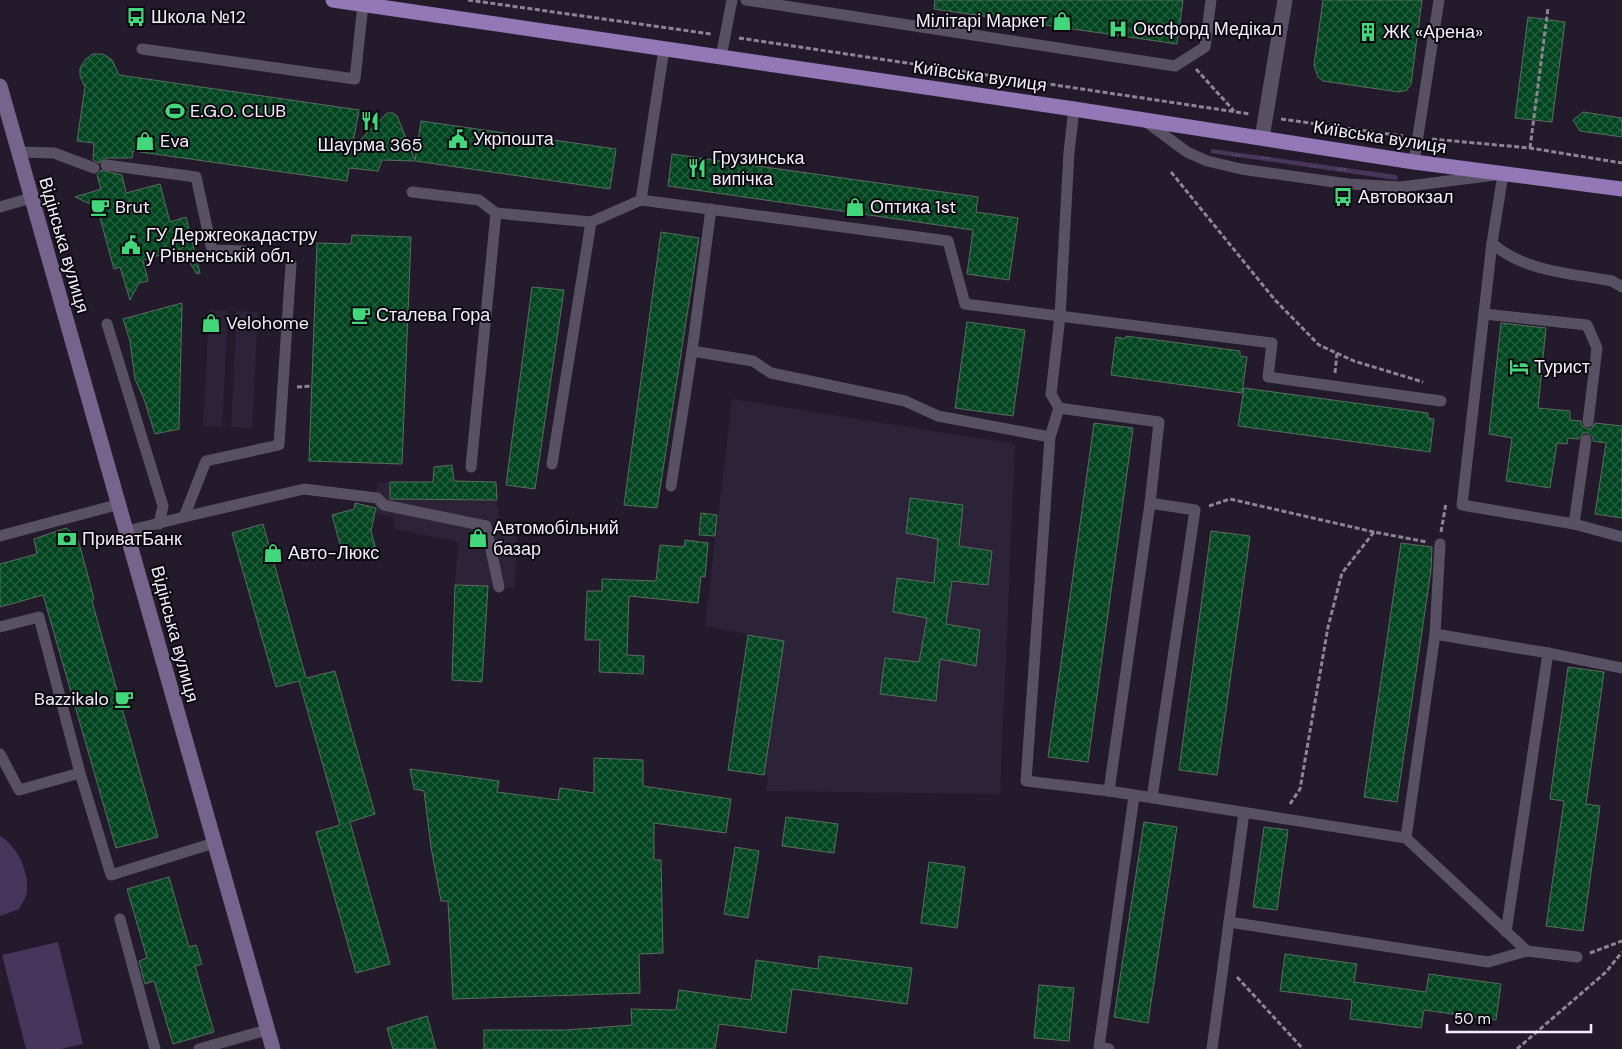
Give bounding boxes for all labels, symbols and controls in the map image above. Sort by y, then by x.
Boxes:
place label: Школа №12 [151,5,246,29]
bus stop icon: Школа №12 [125,6,147,28]
place label: Мілітарі Маркет [916,9,1047,33]
shop icon: Мілітарі Маркет [1051,10,1073,32]
place label: Оксфорд Медікал [1133,17,1282,41]
hospital icon: Оксфорд Медікал [1107,18,1129,40]
place label: ЖК «Арена» [1383,20,1483,44]
building icon: ЖК «Арена» [1357,21,1379,43]
street label: Київська вулиця [912,55,1048,97]
place label: E.G.O. CLUB [190,99,286,123]
sports icon: E.G.O. CLUB [164,100,186,122]
restaurant icon: Шаурма 365 [359,110,381,132]
street label: Київська вулиця [1312,115,1448,159]
place label: Укрпошта [473,127,555,151]
public building icon: Укрпошта [447,128,469,150]
place label: Eva [160,129,189,153]
shop icon: Eva [134,130,156,152]
place label: Шаурма 365 [318,133,422,157]
place label: Грузинська випічка [712,146,805,191]
restaurant icon: Грузинська випічка [686,157,708,179]
street label: Відінська вулиця [33,174,95,316]
place label: Автовокзал [1358,185,1453,209]
bus stop icon: Автовокзал [1332,186,1354,208]
place label: Brut [115,195,150,219]
place label: Оптика 1st [870,195,956,219]
cafe icon: Brut [89,196,111,218]
shop icon: Оптика 1st [844,196,866,218]
place label: ГУ Держгеокадастру у Рівненській обл. [146,223,317,268]
public building icon: ГУ Держгеокадастру у Рівненській обл. [120,234,142,256]
place label: Сталева Гора [376,303,491,327]
cafe icon: Сталева Гора [350,304,372,326]
place label: Velohome [226,311,309,335]
shop icon: Velohome [200,312,222,334]
place label: Турист [1534,355,1590,379]
hotel icon: Турист [1508,356,1530,378]
place label: Автомобільний базар [493,516,619,561]
place label: ПриватБанк [82,527,182,551]
shop icon: Автомобільний базар [467,527,489,549]
bank icon: ПриватБанк [56,528,78,550]
place label: Авто-Люкс [288,541,379,565]
shop icon: Авто-Люкс [262,542,284,564]
street label: Відінська вулиця [145,563,205,705]
place label: Bazzikalo [34,687,109,711]
cafe icon: Bazzikalo [113,688,135,710]
scale bar [1447,1002,1591,1034]
text: 50 m [1454,1009,1491,1029]

